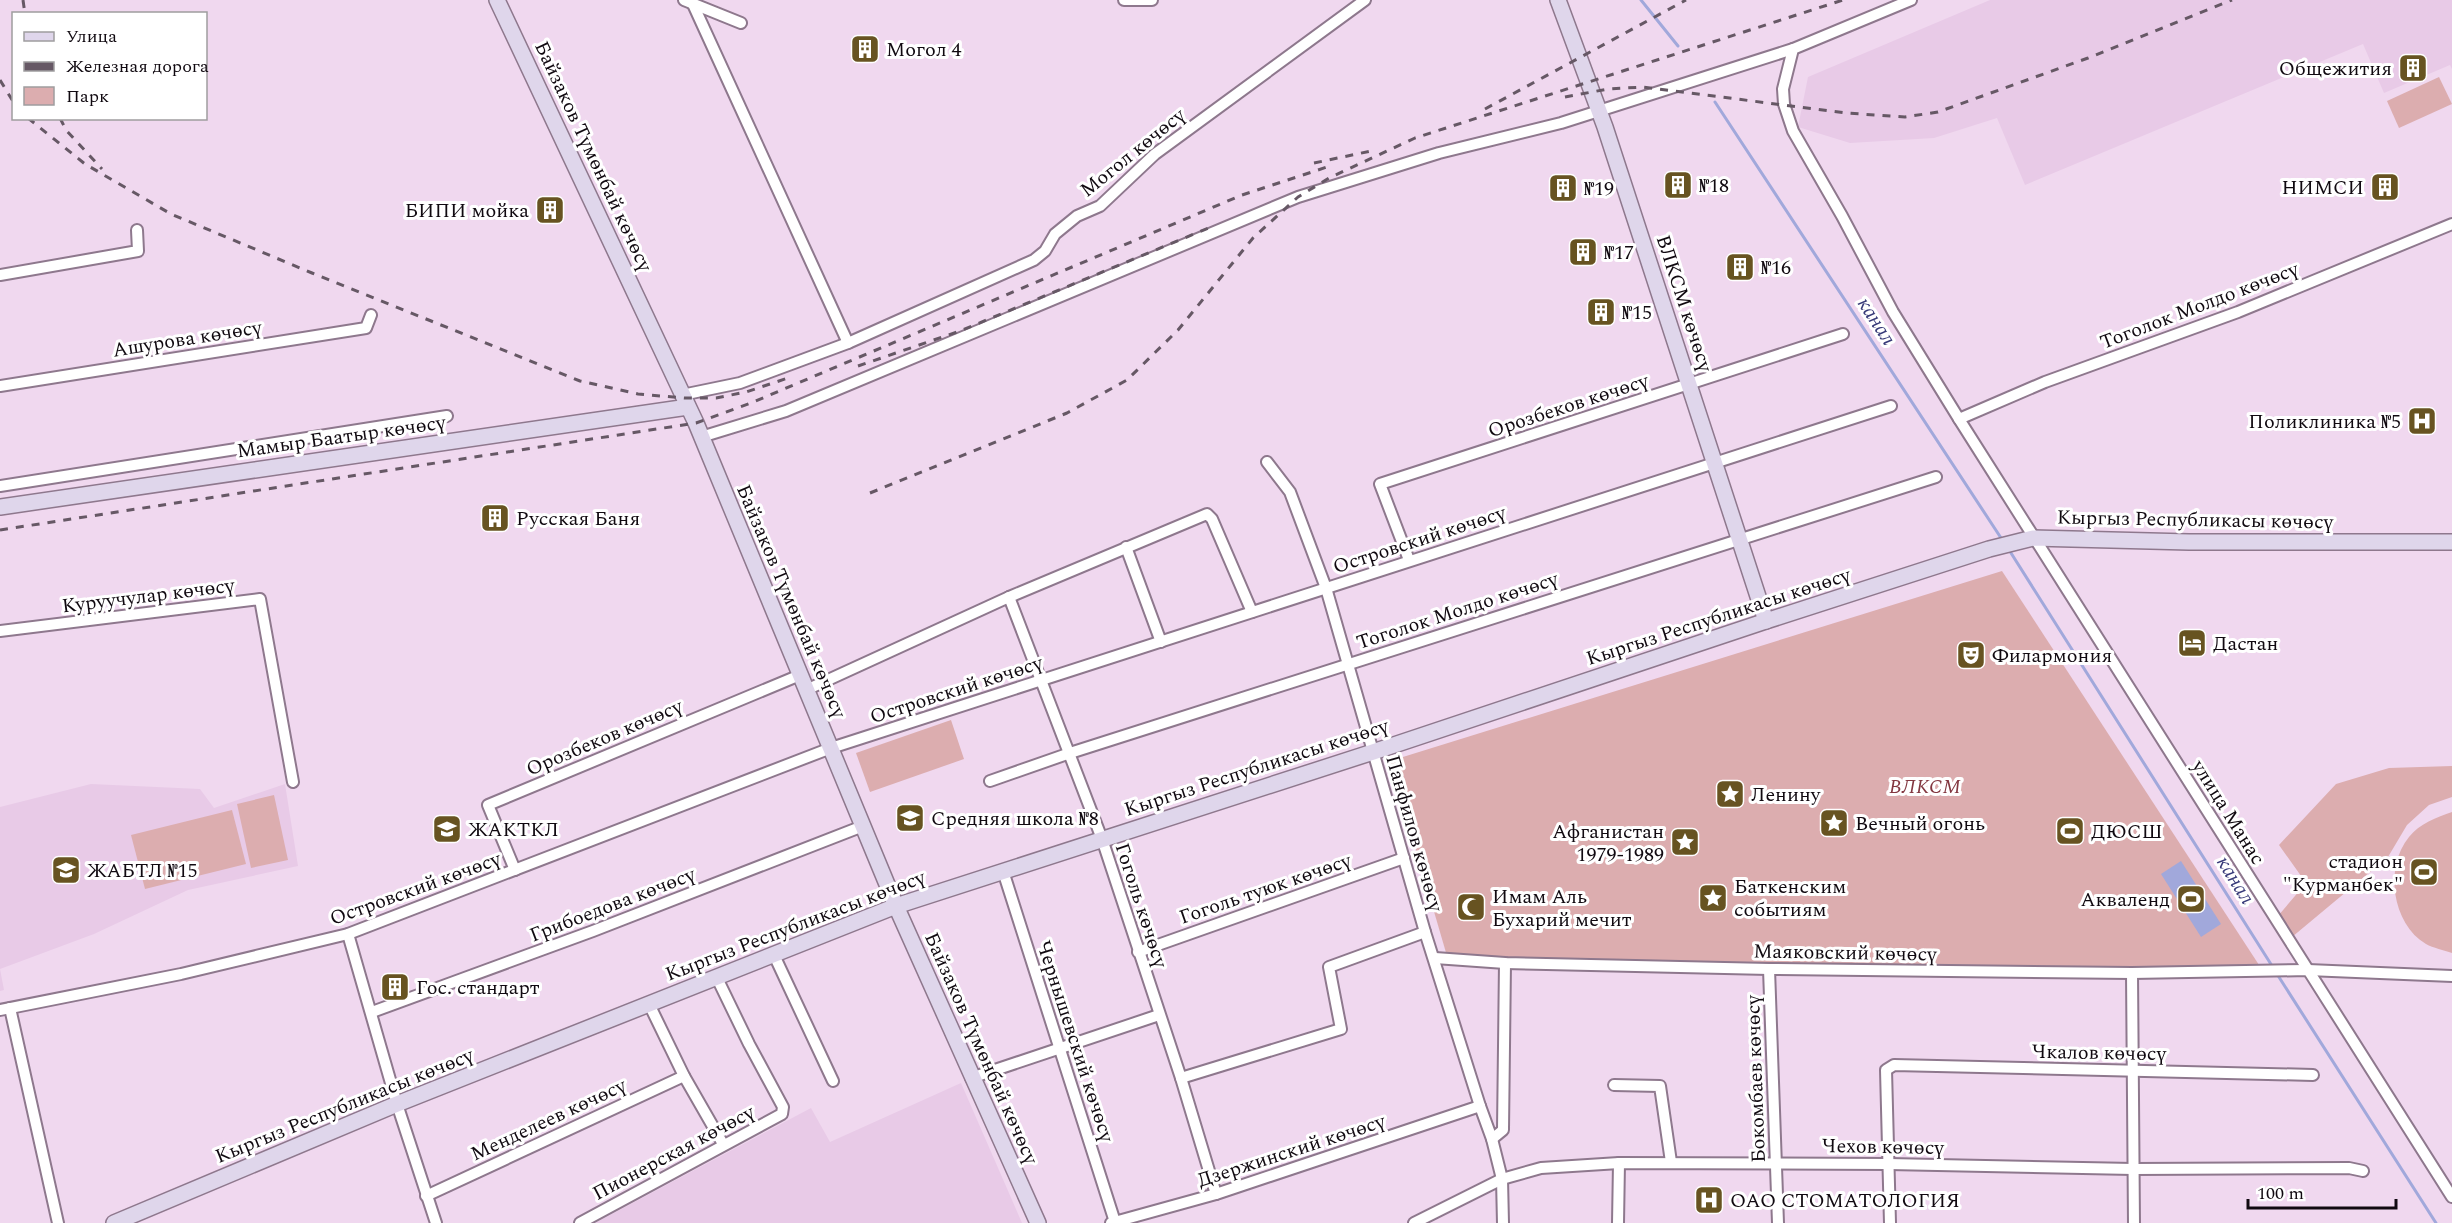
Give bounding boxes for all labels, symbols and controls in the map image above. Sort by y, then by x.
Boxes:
legend [12,12,207,120]
text: Улица [66,23,117,50]
building icon: Могол 4 [849,33,881,65]
place label: Могол 4 [886,35,962,65]
street label: Байзаков Түмөнбай көчөсү [526,36,660,278]
building icon: Общежития [2397,52,2429,84]
text: Железная дорога [66,53,209,80]
place label: Общежития [2279,54,2392,84]
text: Парк [66,83,109,110]
street label: Могол көчөсү [1073,100,1193,205]
building icon: №18 [1662,169,1694,201]
place label: №18 [1699,171,1729,201]
building icon: НИМСИ [2369,171,2401,203]
building icon: №19 [1547,172,1579,204]
place label: НИМСИ [2281,173,2364,203]
place label: №19 [1584,174,1614,204]
building icon: БИПИ мойка [534,194,566,226]
place label: БИПИ мойка [405,196,529,226]
street label: ВЛКСМ көчөсү [1648,231,1721,377]
building icon: №17 [1567,236,1599,268]
place label: №17 [1604,238,1634,268]
building icon: №16 [1724,251,1756,283]
place label: №16 [1761,253,1791,283]
street label: Тоголок Молдо көчөсү [2096,254,2304,358]
water label: канал [1849,291,1904,352]
building icon: №15 [1585,296,1617,328]
place label: №15 [1622,298,1652,328]
street label: Ашурова көчөсү [110,312,265,366]
street label: Орозбеков көчөсү [1484,365,1654,446]
hospital icon: Поликлиника №5 [2406,405,2438,437]
street label: Мамыр Баатыр көчөсү [235,407,449,467]
place label: Поликлиника №5 [2248,407,2401,437]
street label: Байзаков Түмөнбай көчөсү [728,480,855,724]
street label: Островский көчөсү [1329,497,1511,582]
building icon: Русская Баня [479,502,511,534]
street label: Кыргыз Республикасы көчөсү [2057,503,2335,537]
place label: Русская Баня [516,504,640,534]
street label: Кыргыз Республикасы көчөсү [1582,560,1856,674]
street label: Тоголок Молдо көчөсү [1353,564,1563,658]
street label: Куруучулар көчөсү [60,570,238,621]
hotel icon: Дастан [2176,627,2208,659]
place label: Дастан [2213,629,2278,659]
theatre icon: Филармония [1955,639,1987,671]
place label: Филармония [1992,641,2112,671]
street label: Островский көчөсү [866,647,1048,732]
street label: Орозбеков көчөсү [522,691,689,784]
street label: Кыргыз Республикасы көчөсү [1120,711,1394,825]
street label: Панфилов көчөсү [1377,751,1451,916]
street label: улица Манас [2183,753,2272,871]
park label: ВЛКСМ [1889,772,1961,802]
place icon: Ленину [1714,778,1746,810]
place label: Ленину [1751,780,1822,810]
school or university icon: Средняя школа №8 [894,802,926,834]
place label: Средняя школа №8 [931,804,1099,834]
place icon: Вечный огонь [1818,807,1850,839]
place label: Вечный огонь [1855,809,1985,839]
school or university icon: ЖАКТКЛ [431,813,463,845]
place label: ЖАКТКЛ [468,815,559,845]
sports icon: ДЮСШ [2054,815,2086,847]
place label: Афганистан 1979-1989 [1552,817,1664,870]
place label: ДЮСШ [2091,817,2163,847]
place icon: Афганистан 1979-1989 [1669,826,1701,858]
street label: Гоголь көчөсү [1107,839,1176,973]
street label: Островский көчөсү [326,844,506,934]
street label: Гоголь туюк көчөсү [1175,845,1357,932]
place label: стадион "Курманбек" [2283,847,2403,900]
water label: канал [2208,850,2263,911]
school or university icon: ЖАБТЛ №15 [50,854,82,886]
place label: ЖАБТЛ №15 [87,856,198,886]
sports icon: стадион "Курманбек" [2408,856,2440,888]
street label: Грибоедова көчөсү [525,859,701,950]
street label: Кыргыз Республикасы көчөсү [661,862,931,989]
place label: Баткенским событиям [1734,872,1846,925]
place label: Имам Аль Бухарий мечит [1492,882,1632,935]
place icon: Баткенским событиям [1697,882,1729,914]
sports icon: Акваленд [2175,883,2207,915]
place label: Акваленд [2080,885,2170,915]
mosque icon: Имам Аль Бухарий мечит [1455,891,1487,923]
street label: Байзаков Түмөнбай көчөсү [916,928,1046,1171]
street label: Маяковский көчөсү [1753,936,1938,970]
street label: Чернышевский көчөсү [1028,937,1122,1147]
building icon: Гос. стандарт [379,971,411,1003]
place label: Гос. стандарт [416,973,540,1003]
street label: Бокомбаев көчөсү [1738,993,1774,1163]
street label: Чкалов көчөсү [2032,1037,2168,1069]
street label: Кыргыз Республикасы көчөсү [211,1040,479,1172]
street label: Менделеев көчөсү [466,1070,632,1169]
street label: Пионерская көчөсү [587,1097,761,1208]
street label: Дзержинский көчөсү [1194,1106,1390,1195]
street label: Чехов көчөсү [1822,1131,1946,1163]
scale bar [2248,1172,2396,1210]
text: 100 m [2257,1180,2304,1207]
hospital icon: ОАО СТОМАТОЛОГИЯ [1693,1184,1725,1216]
place label: ОАО СТОМАТОЛОГИЯ [1730,1186,1960,1216]

